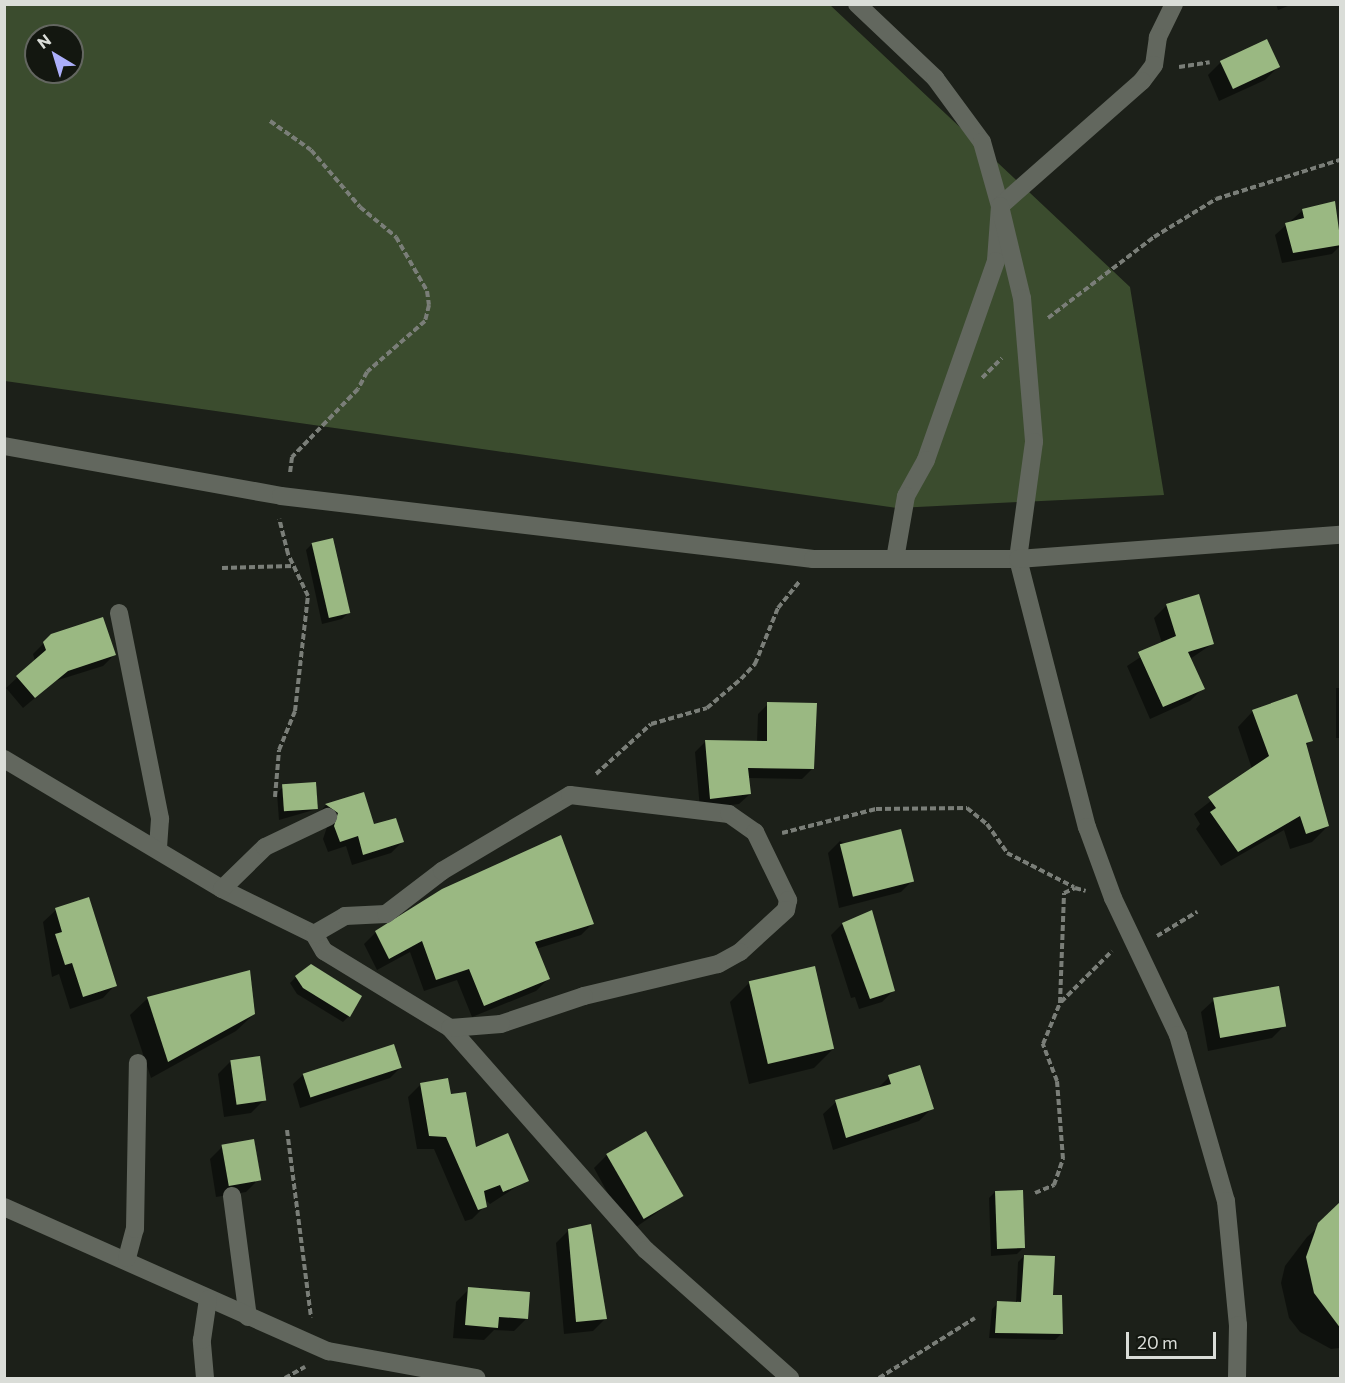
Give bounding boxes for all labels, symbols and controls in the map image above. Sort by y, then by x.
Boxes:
north arrow [24,24,84,84]
text: N [33,30,54,52]
scale bar [1129,1320,1219,1358]
text: 20 m [1137,1331,1178,1353]

